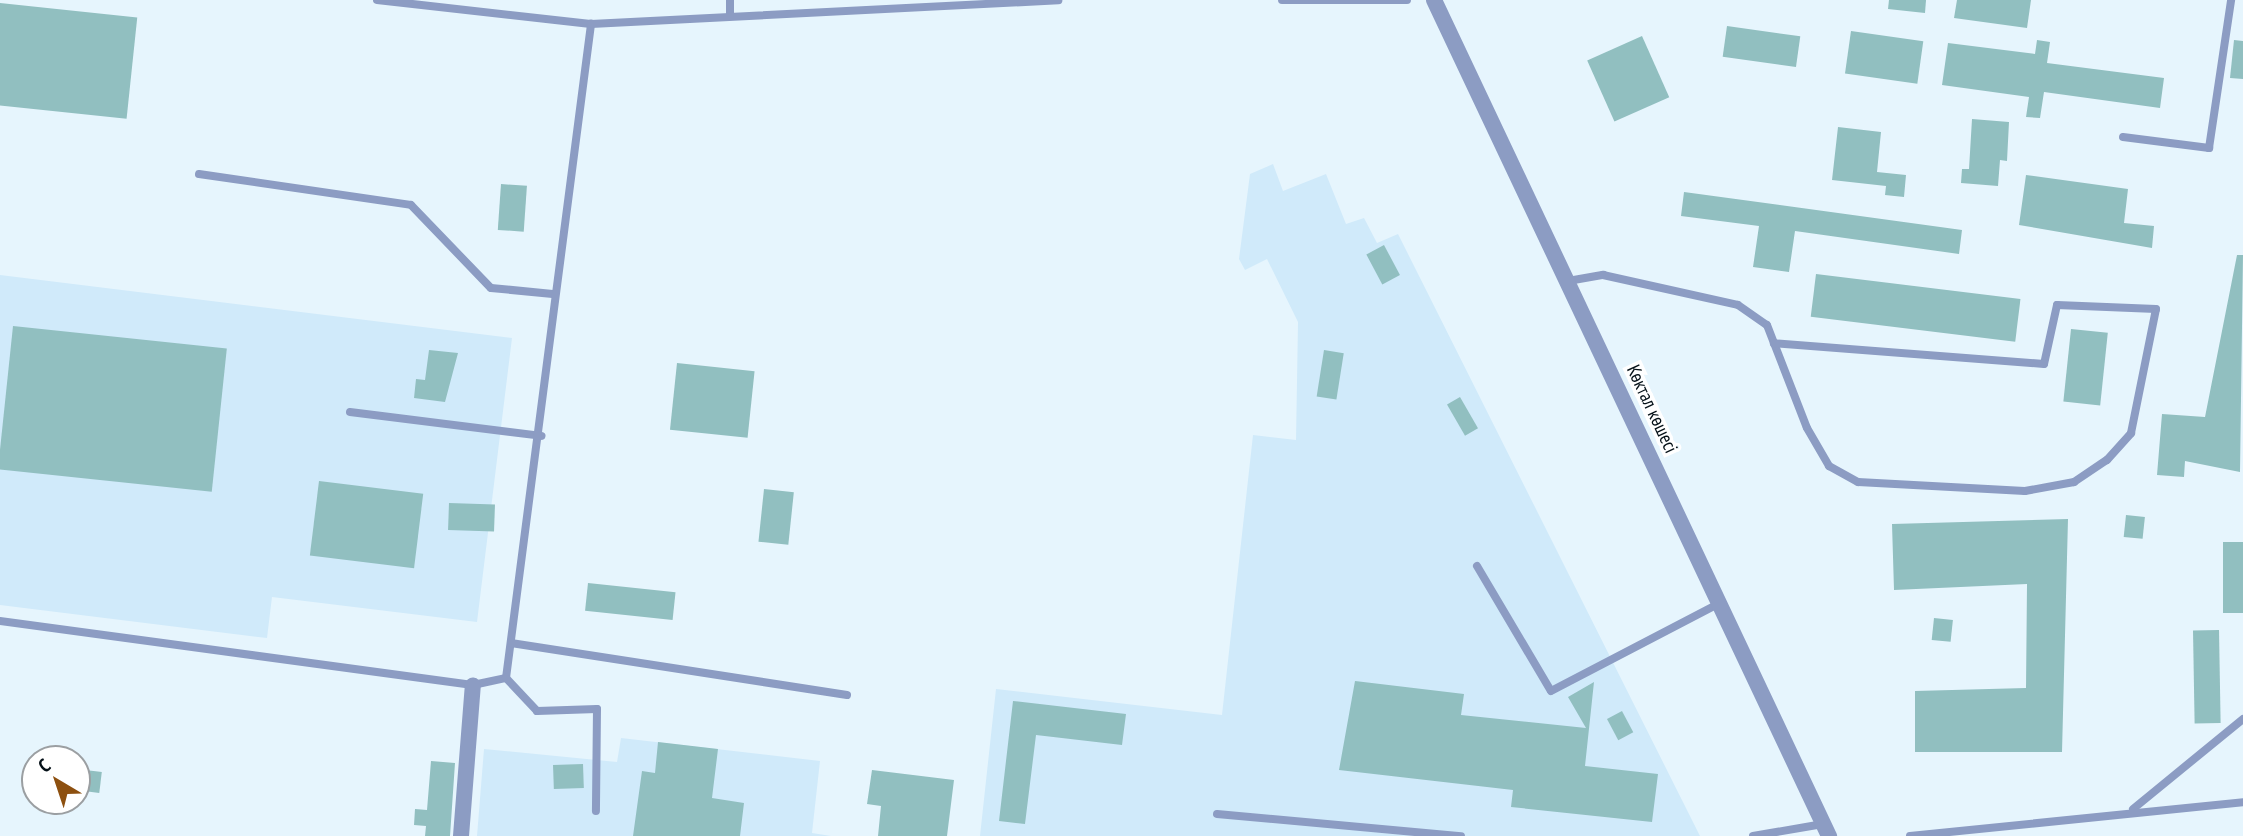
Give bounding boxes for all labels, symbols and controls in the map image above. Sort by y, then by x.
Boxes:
street label: Көктал көшесі [1622,361,1682,457]
north arrow [21,745,91,815]
text: С [33,753,55,777]

